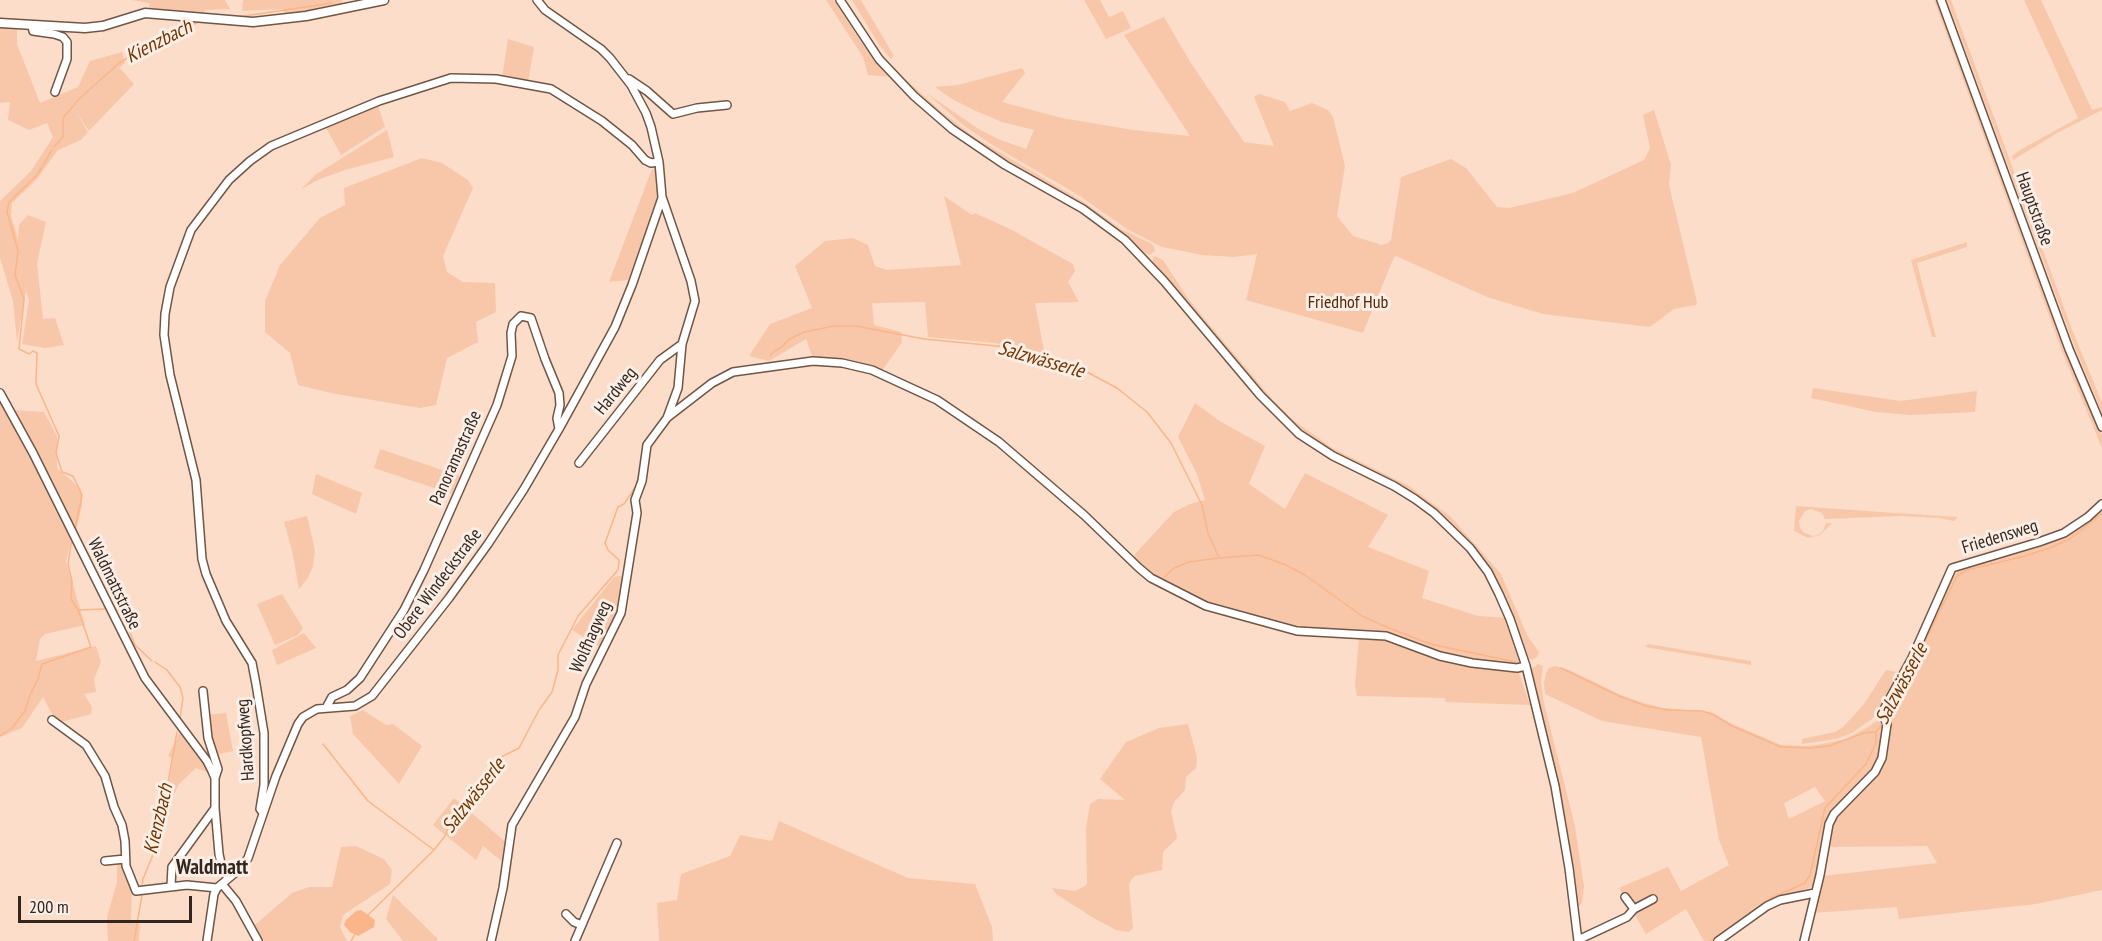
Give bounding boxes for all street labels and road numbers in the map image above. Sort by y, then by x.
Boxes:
street label: Hauptstraße [2011,169,2057,249]
street label: Hardweg [590,363,642,419]
street label: Panoramastraße [426,407,486,509]
street label: Friedensweg [1959,515,2041,559]
street label: Obere Windeckstraße [389,524,487,644]
street label: Waldmattstraße [83,535,145,633]
street label: Wolfhagweg [566,598,616,676]
street label: Hardkopfweg [232,698,260,782]

